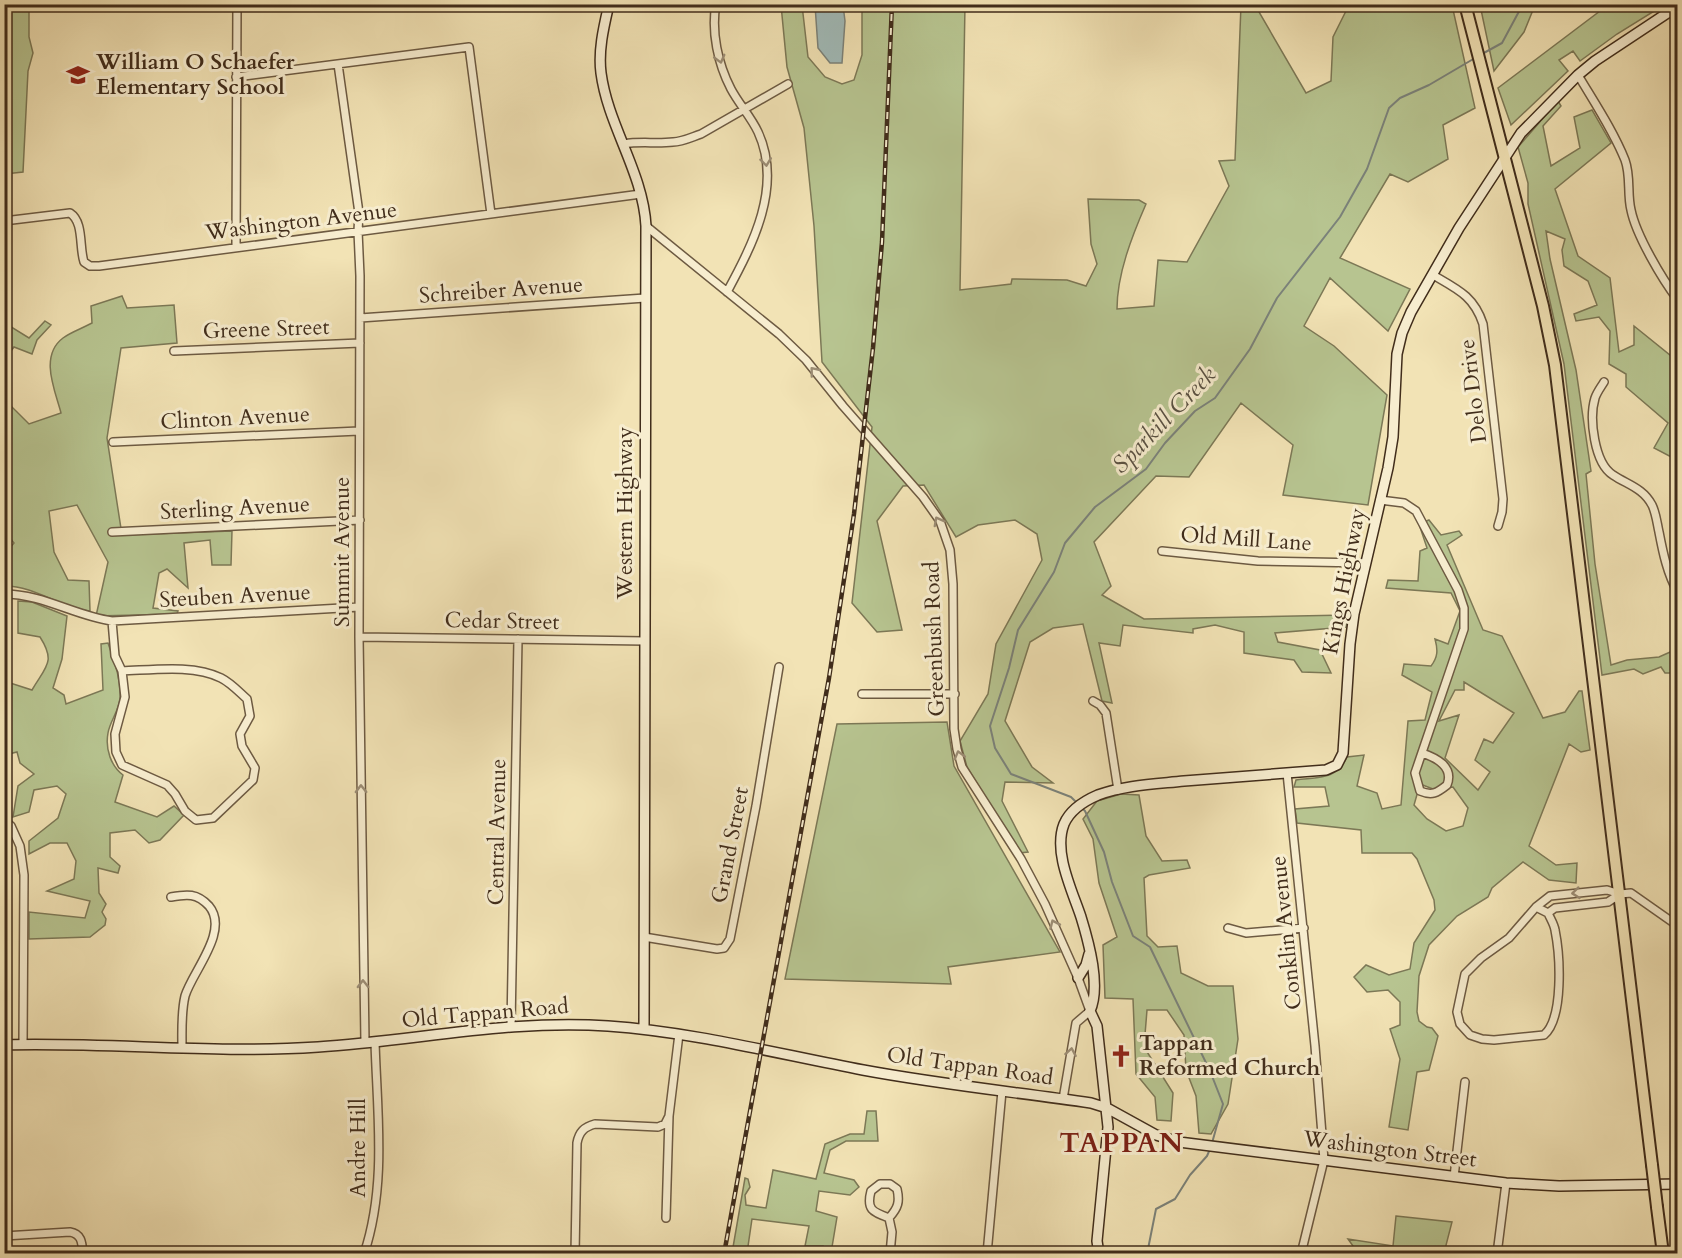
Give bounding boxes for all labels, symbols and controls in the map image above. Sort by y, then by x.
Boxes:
place label: William O Schaefer Elementary School [95,47,295,102]
one-way arrow [713,53,725,64]
school or university icon: William O Schaefer Elementary School [65,62,91,88]
one-way arrow [759,158,772,167]
street label: Washington Avenue [202,194,399,248]
street label: Schreiber Avenue [418,269,584,311]
street label: Greene Street [202,312,330,346]
street label: Delo Drive [1452,337,1494,445]
water label: Sparkill Creek [1105,359,1224,481]
one-way arrow [811,367,822,378]
street label: Clinton Avenue [159,399,311,437]
street label: Western Highway [610,426,640,600]
street label: Summit Avenue [327,477,357,627]
street label: Sterling Avenue [159,489,311,527]
street label: Kings Highway [1315,505,1373,657]
one-way arrow [934,517,945,527]
street label: Old Mill Lane [1179,519,1313,559]
street label: Greenbush Road [916,560,952,717]
street label: Steuben Avenue [159,577,311,615]
street label: Cedar Street [444,605,560,637]
one-way arrow [954,750,966,761]
street label: Central Avenue [481,758,513,906]
one-way arrow [355,784,367,793]
street label: Grand Street [704,784,756,906]
street label: Conklin Avenue [1263,855,1309,1011]
one-way arrow [1571,886,1581,899]
one-way arrow [1049,919,1061,930]
one-way arrow [357,979,370,988]
street label: Old Tappan Road [400,991,570,1035]
place label: Tappan Reformed Church [1139,1028,1320,1083]
street label: Old Tappan Road [885,1039,1055,1093]
church icon: Tappan Reformed Church [1108,1043,1134,1069]
one-way arrow [1064,1047,1077,1057]
street label: Andre Hill [343,1098,373,1198]
street label: Washington Street [1301,1123,1478,1175]
district label: TAPPAN [1059,1124,1185,1162]

